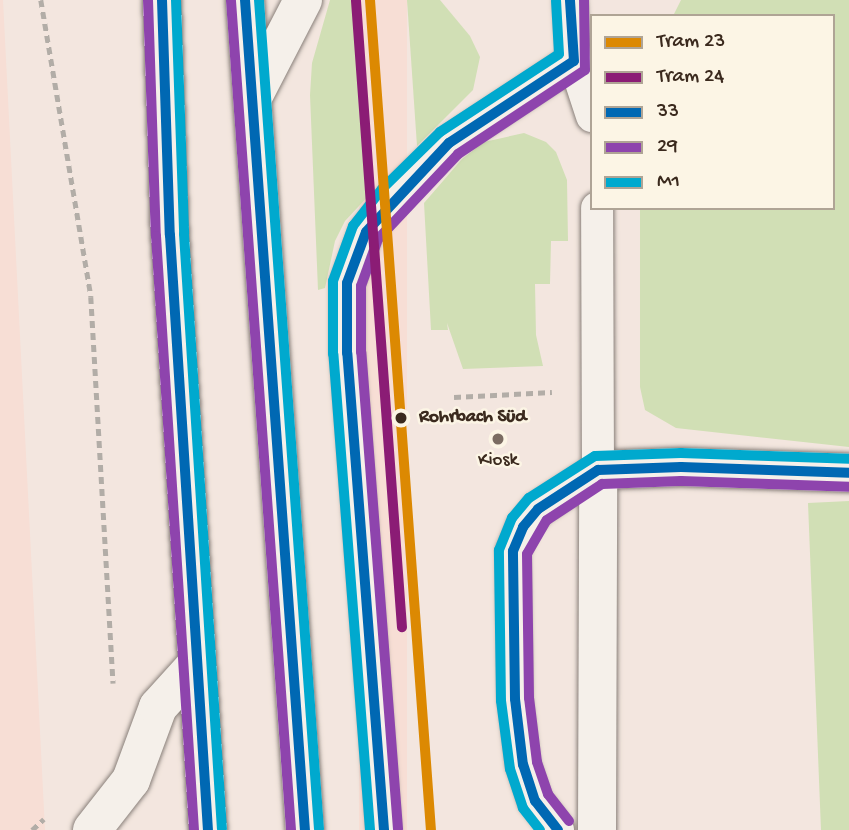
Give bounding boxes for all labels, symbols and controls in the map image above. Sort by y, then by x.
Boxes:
legend [590,14,835,210]
text: Tram 23 [657,30,725,55]
text: Tram 24 [657,65,724,90]
text: 33 [657,100,679,125]
text: 29 [657,135,678,160]
text: M1 [657,170,680,195]
marker: Rohrbach Süd [389,406,413,430]
place label: Rohrbach Süd [419,407,526,429]
marker: Kiosk [490,431,506,447]
place label: Kiosk [478,450,518,472]

